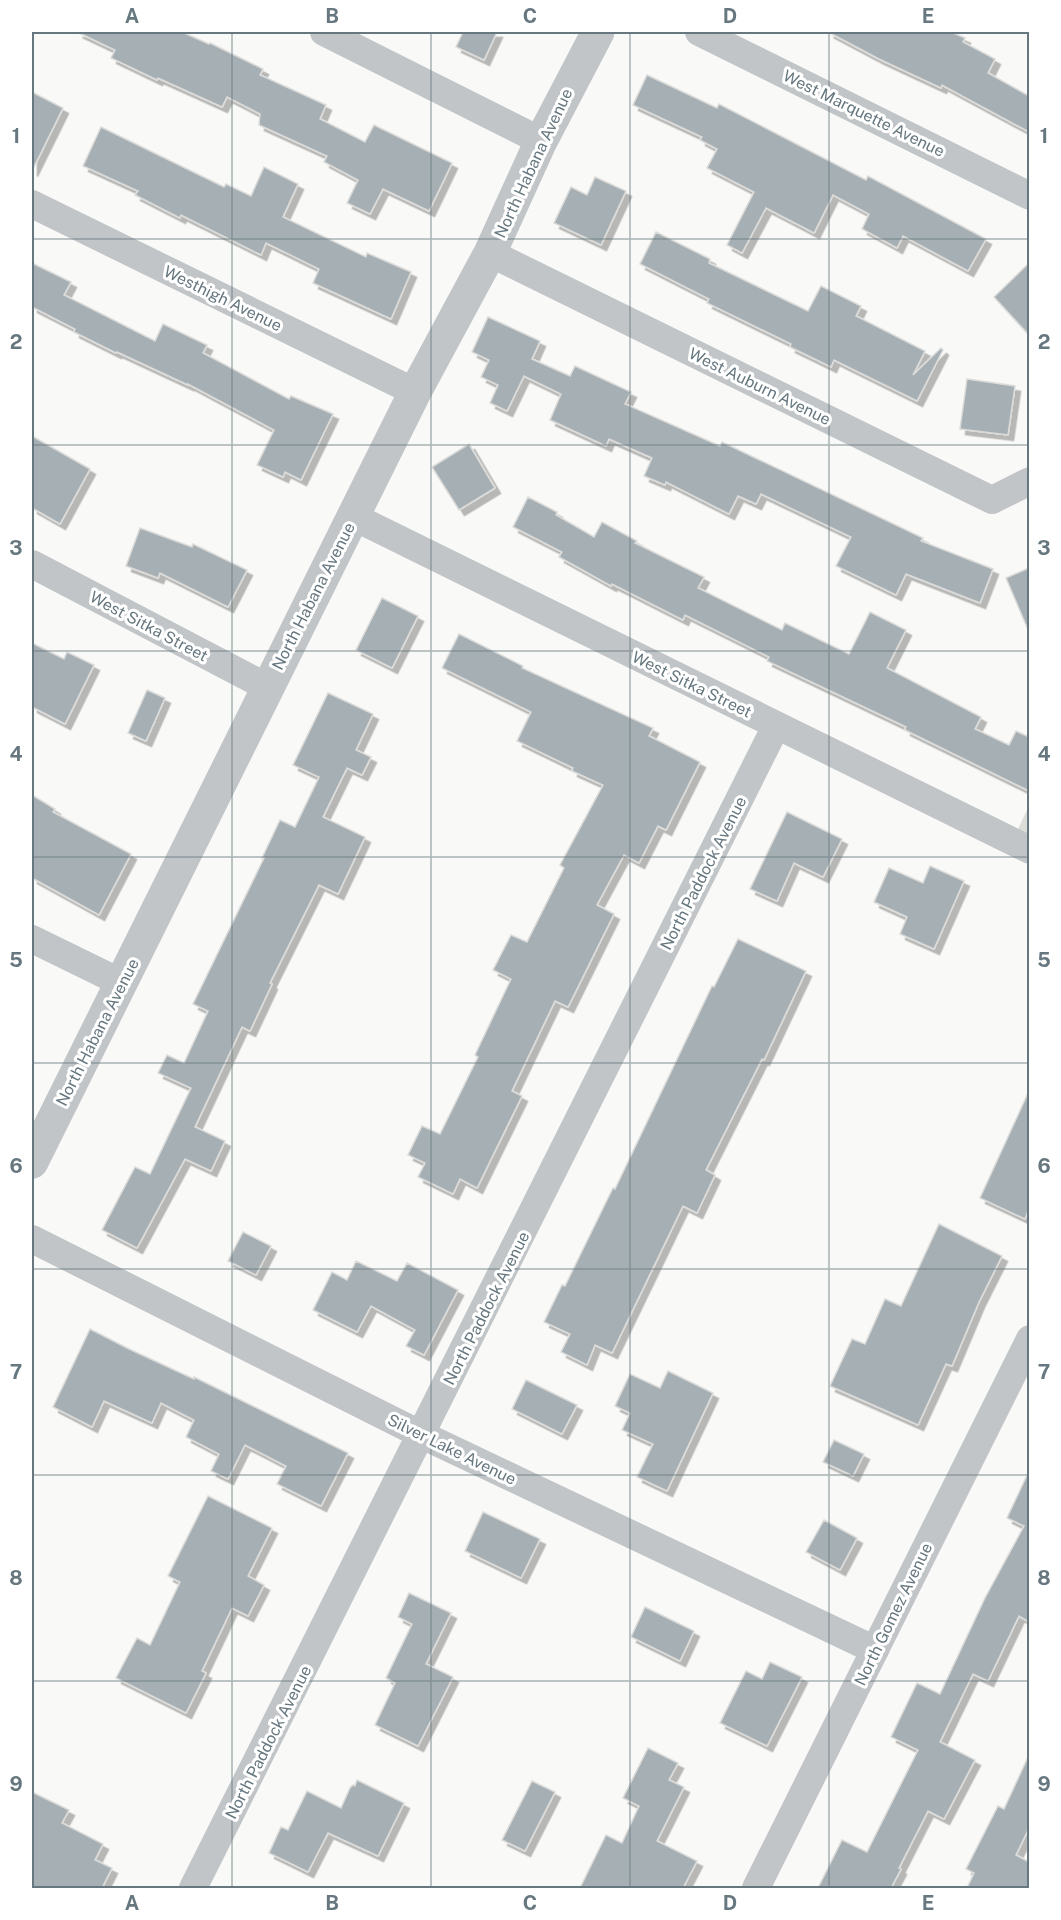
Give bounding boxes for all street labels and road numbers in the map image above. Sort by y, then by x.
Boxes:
street label: West Marquette Avenue [780,66,948,161]
street label: North Habana Avenue [490,86,576,241]
street label: Westhigh Avenue [161,262,285,335]
street label: West Auburn Avenue [686,344,834,429]
street label: North Habana Avenue [268,519,359,673]
street label: West Sitka Street [87,587,211,666]
street label: West Sitka Street [629,647,755,722]
street label: North Paddock Avenue [656,793,750,953]
street label: North Habana Avenue [52,955,143,1109]
street label: North Paddock Avenue [439,1228,533,1388]
street label: Silver Lake Avenue [384,1410,519,1489]
street label: North Gomez Avenue [851,1540,936,1689]
street label: North Paddock Avenue [221,1662,315,1822]

